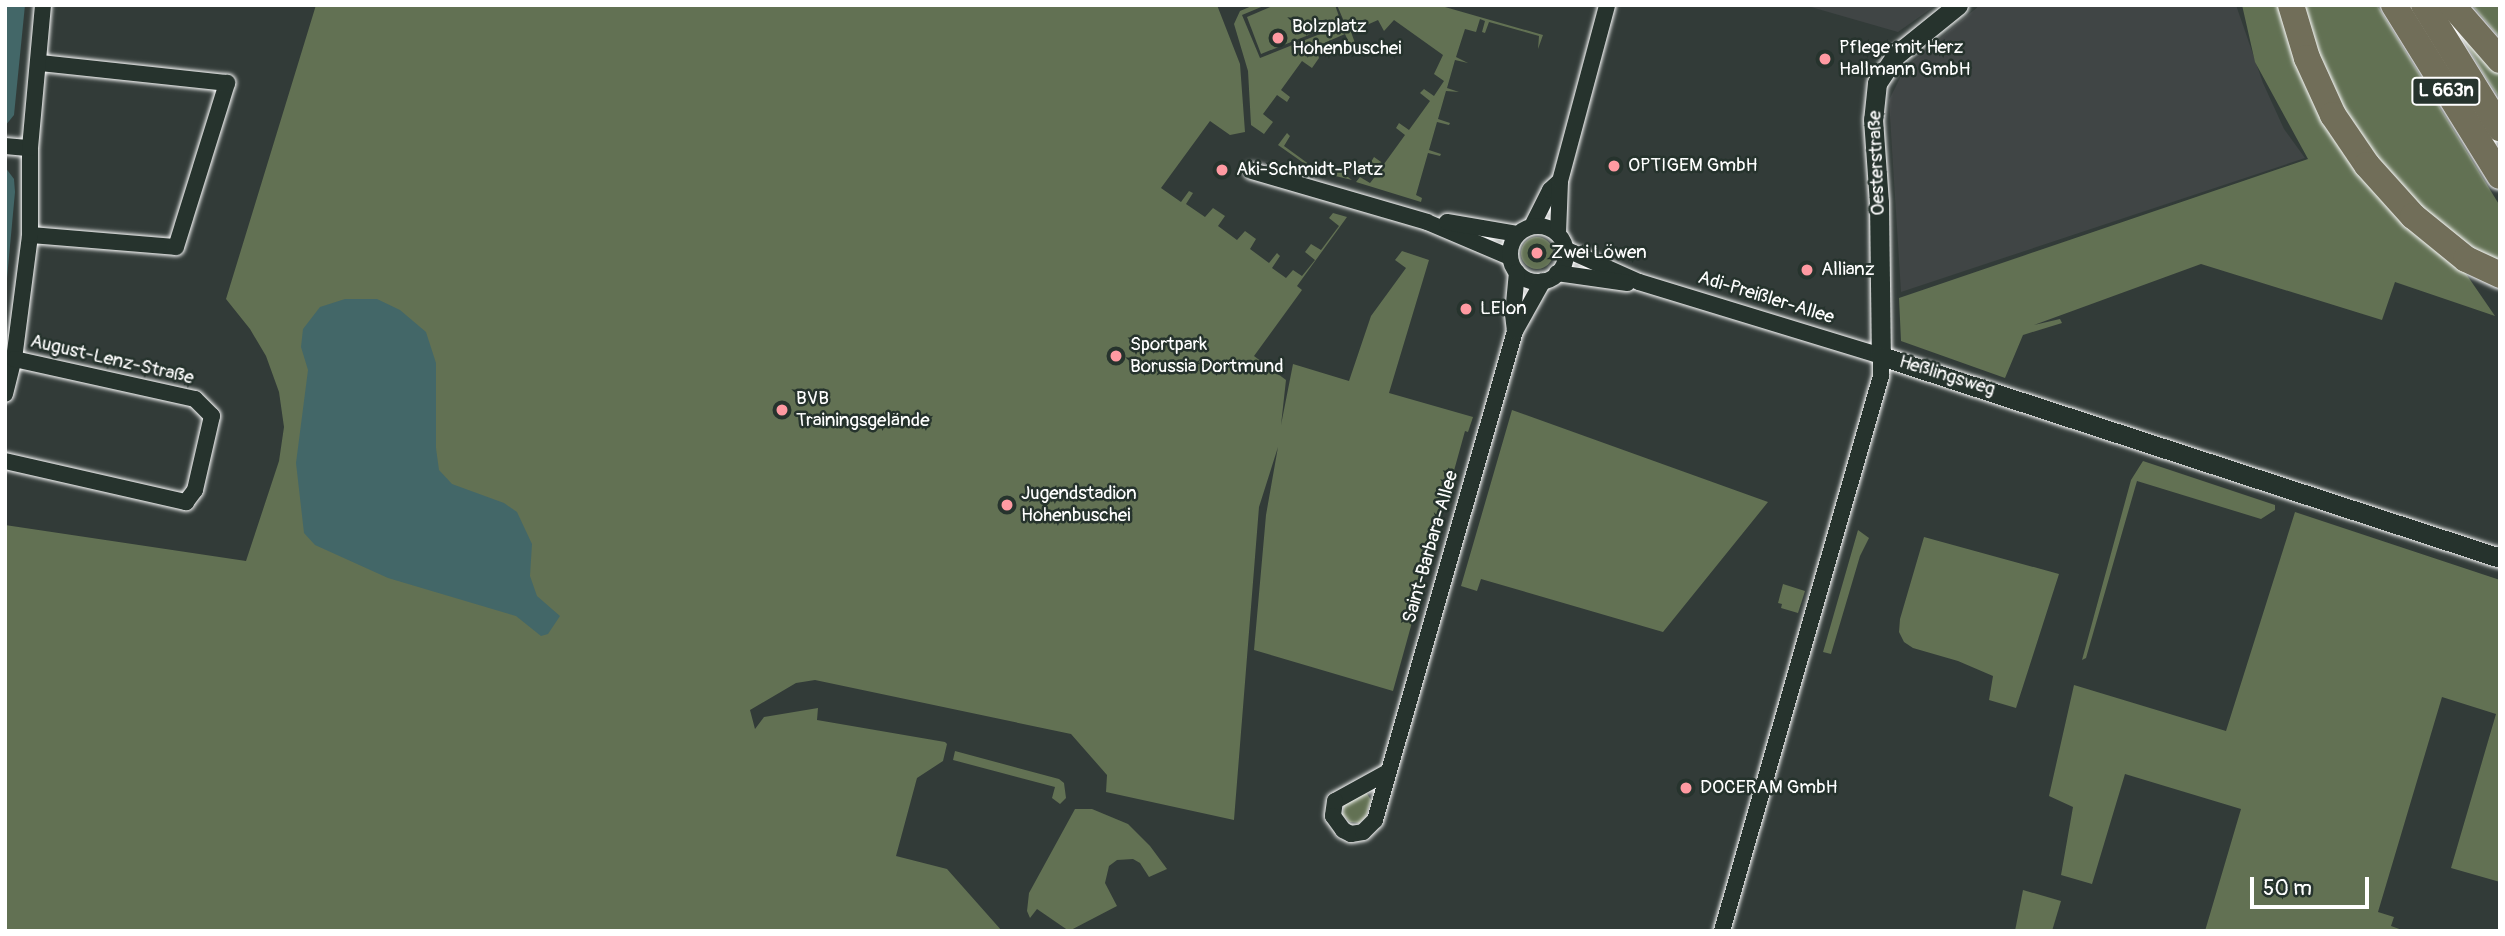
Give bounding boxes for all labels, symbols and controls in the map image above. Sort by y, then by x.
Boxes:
place label: Bolzplatz Hohenbuschei [1292,16,1402,60]
marker: Bolzplatz Hohenbuschei [1270,30,1286,46]
place label: Pflege mit Herz Hallmann GmbH [1839,37,1970,81]
marker: Pflege mit Herz Hallmann GmbH [1817,51,1833,67]
road number: L 663n [2411,76,2481,106]
street label: Oesterstraße [1864,110,1890,216]
place label: OPTIGEM GmbH [1628,155,1758,177]
marker: OPTIGEM GmbH [1606,158,1622,174]
place label: Aki-Schmidt-Platz [1236,159,1383,181]
marker: Aki-Schmidt-Platz [1214,162,1230,178]
place label: Zwei Löwen [1551,242,1647,264]
marker: Zwei Löwen [1529,245,1545,261]
place label: Allianz [1821,259,1875,281]
marker: Allianz [1799,262,1815,278]
street label: Adi-Preißler-Allee [1695,266,1837,330]
place label: LEIon [1480,298,1527,320]
marker: LEIon [1458,301,1474,317]
street label: August-Lenz-Straße [28,330,196,390]
place label: Sportpark Borussia Dortmund [1130,334,1284,378]
marker: Sportpark Borussia Dortmund [1108,348,1124,364]
street label: Heßlingsweg [1896,351,1998,401]
place label: BVB Trainingsgelände [796,388,930,432]
marker: BVB Trainingsgelände [774,402,790,418]
street label: Saint-Barbara-Allee [1398,468,1464,626]
place label: Jugendstadion Hohenbuschei [1021,483,1137,527]
marker: Jugendstadion Hohenbuschei [999,497,1015,513]
place label: DOCERAM GmbH [1700,777,1838,799]
marker: DOCERAM GmbH [1678,780,1694,796]
scale bar [2253,862,2372,906]
text: 50 m [2263,875,2312,902]

